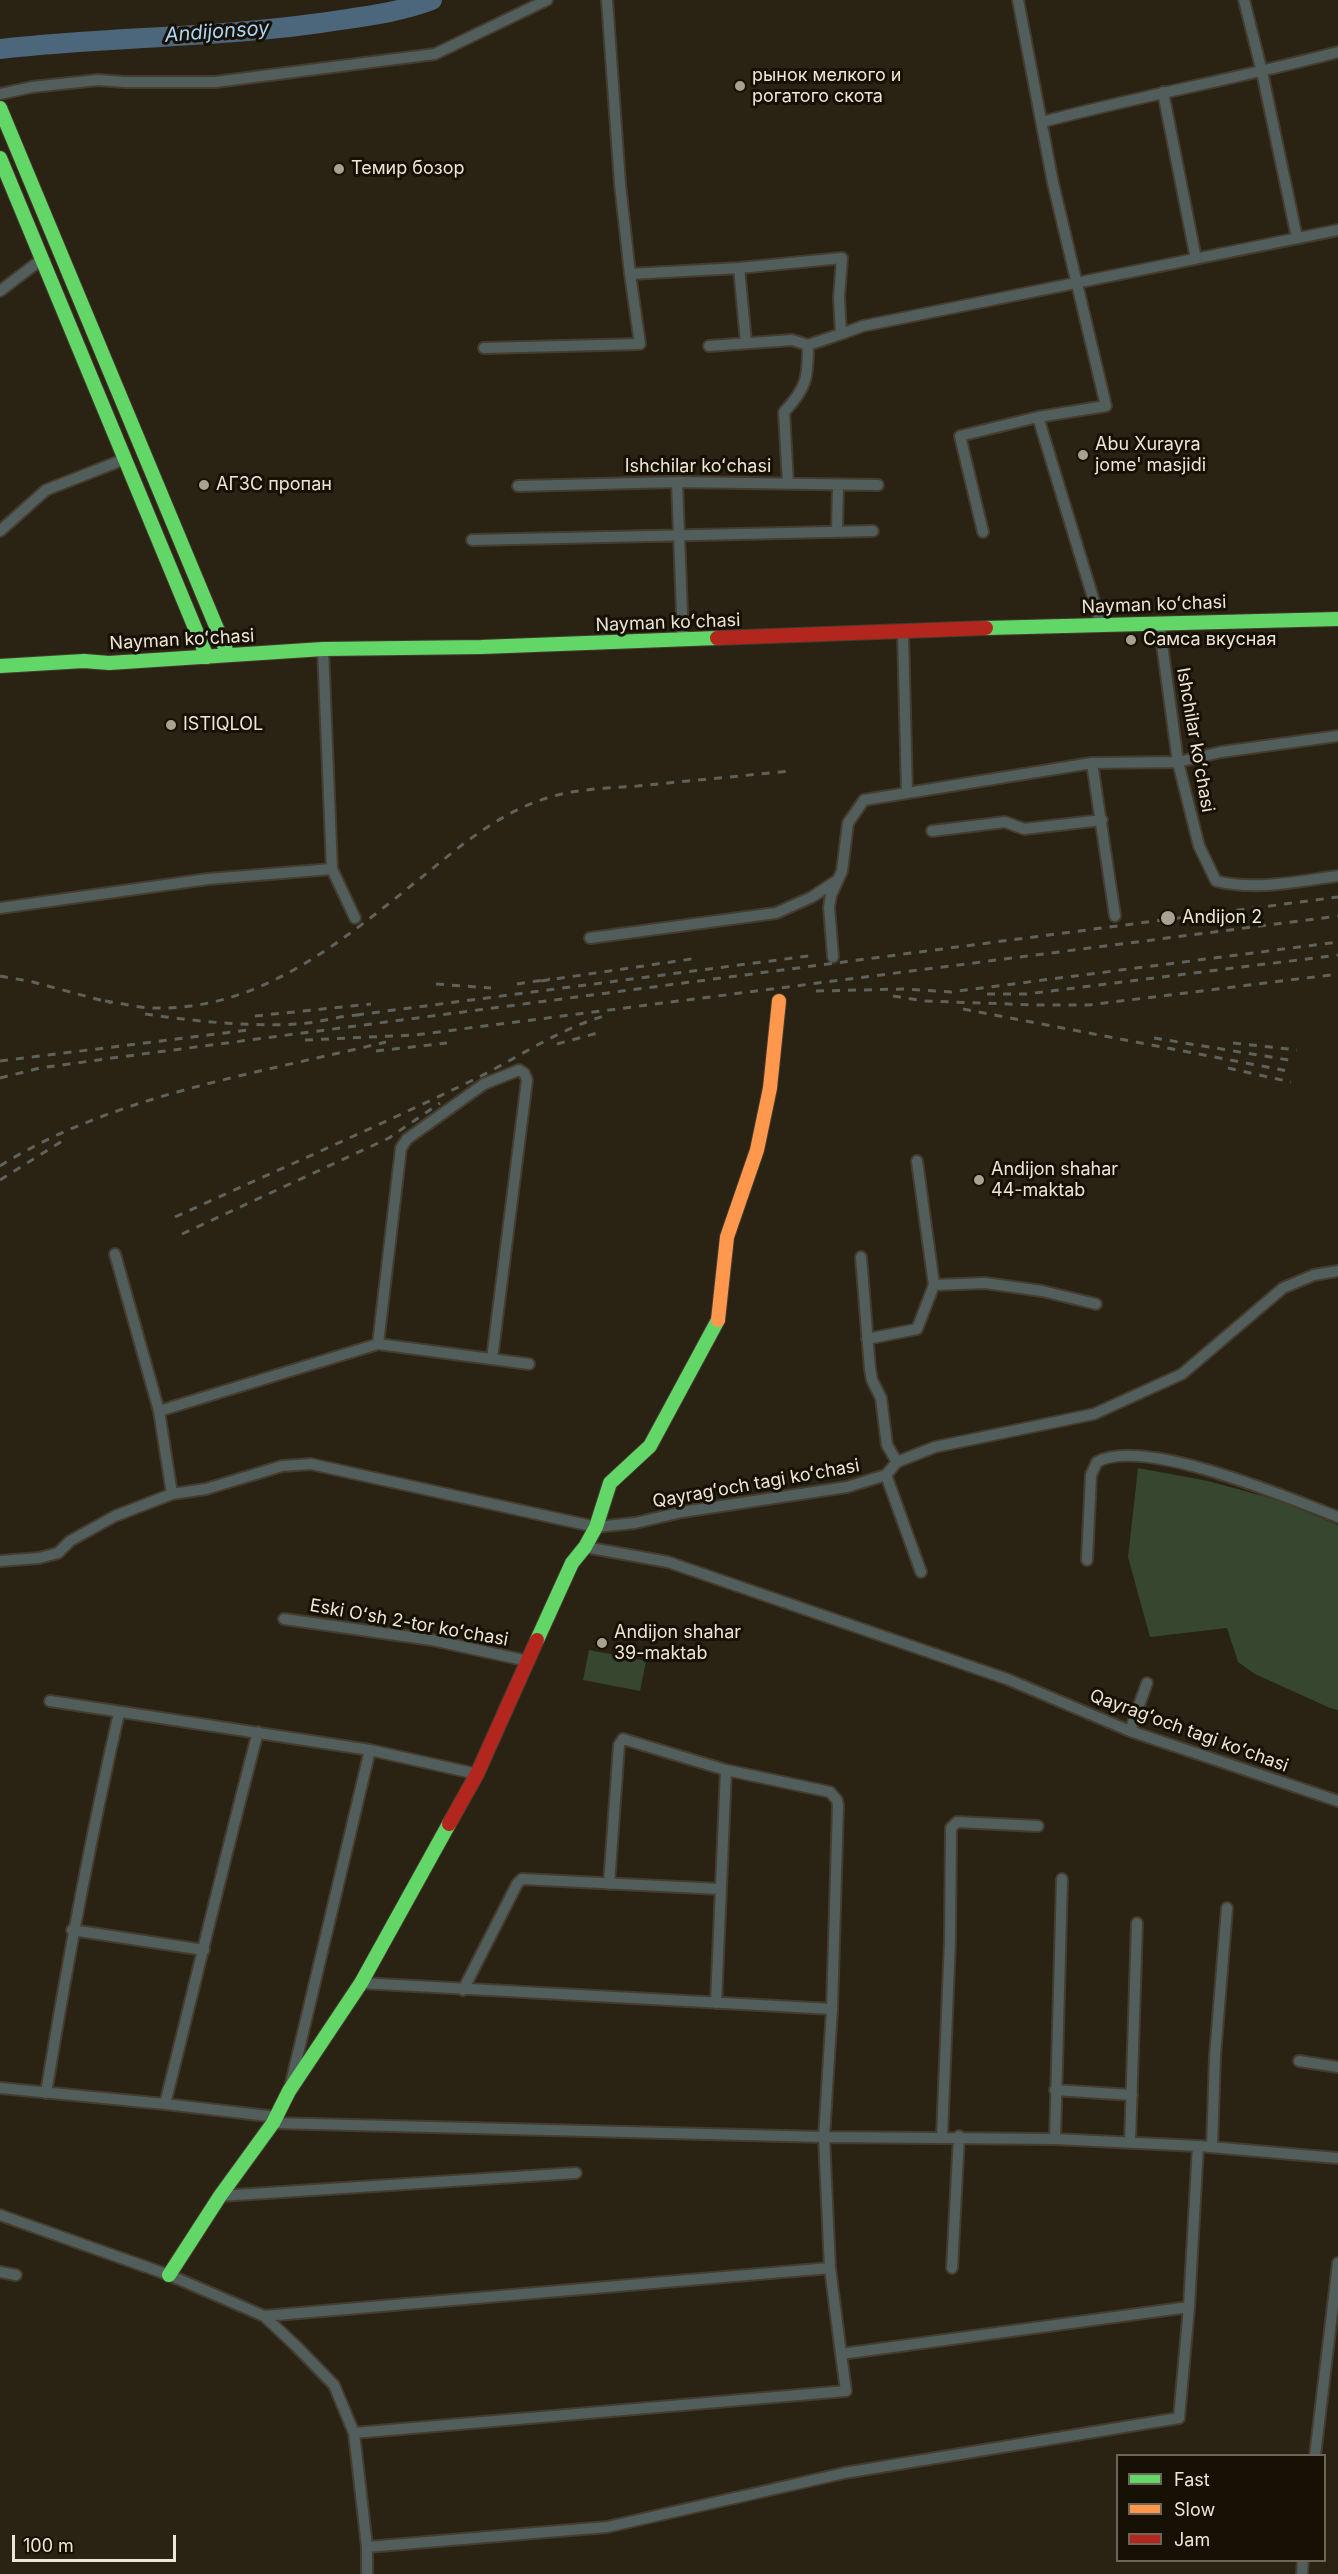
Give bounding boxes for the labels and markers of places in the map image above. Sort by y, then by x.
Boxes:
place label: рынок мелкого и рогатого скота [752,65,901,107]
marker: рынок мелкого и рогатого скота [733,79,747,93]
place label: Темир бозор [351,158,464,180]
marker: Темир бозор [332,162,346,176]
place label: Abu Xurayra jome' masjidi [1095,434,1206,476]
marker: Abu Xurayra jome' masjidi [1076,448,1090,462]
place label: АГЗС пропан [216,474,332,496]
marker: АГЗС пропан [197,478,211,492]
place label: Самса вкусная [1143,629,1276,651]
marker: Самса вкусная [1124,633,1138,647]
place label: ISTIQLOL [183,714,263,736]
marker: ISTIQLOL [164,718,178,732]
place label: Andijon 2 [1182,907,1262,929]
marker: Andijon 2 [1159,909,1177,927]
place label: Andijon shahar 44-maktab [991,1159,1118,1202]
marker: Andijon shahar 44-maktab [972,1173,986,1187]
place label: Andijon shahar 39-maktab [614,1622,741,1664]
marker: Andijon shahar 39-maktab [595,1636,609,1650]

